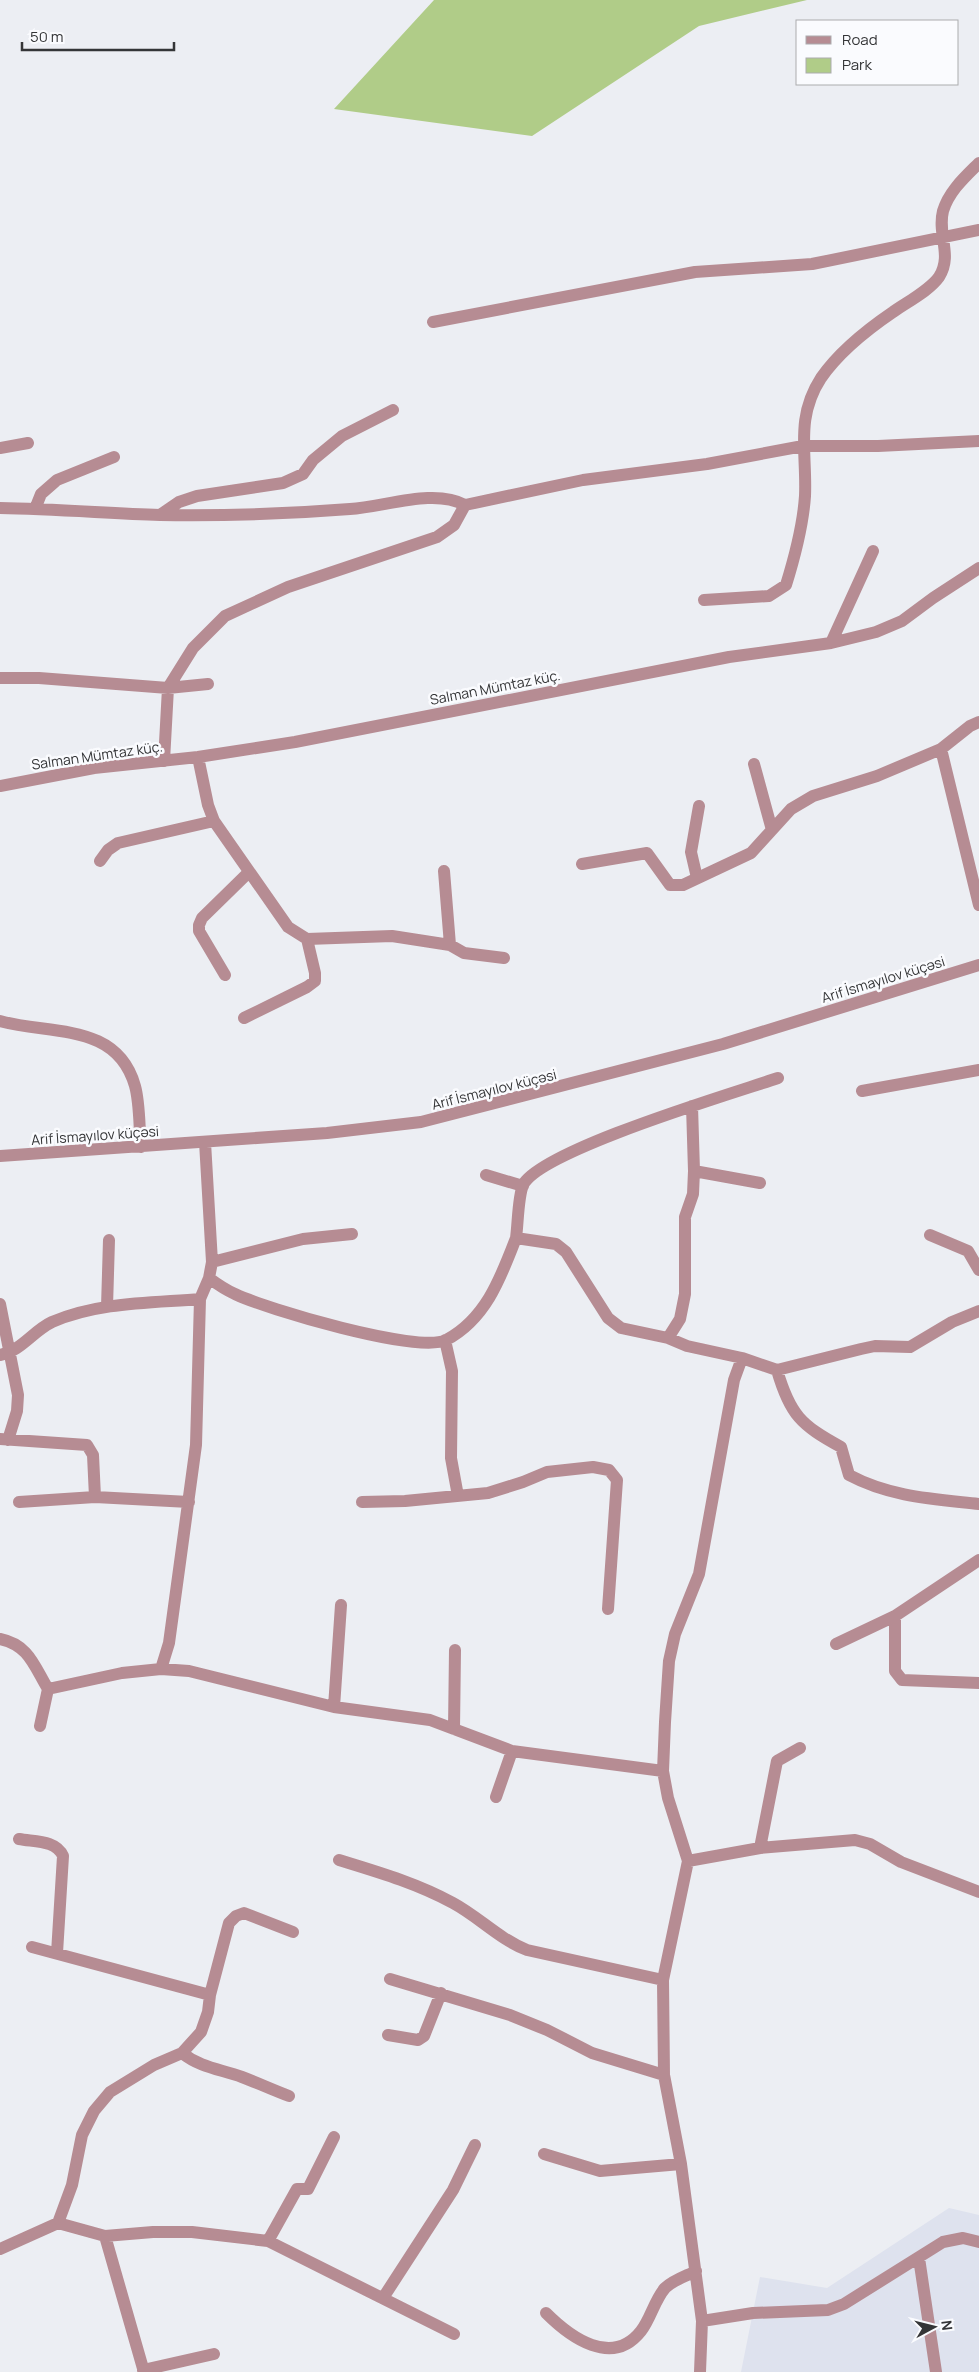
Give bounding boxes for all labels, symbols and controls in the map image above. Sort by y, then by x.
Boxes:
scale bar [22,20,175,52]
legend [796,20,959,85]
text: 50 m [30,26,64,47]
text: Road [842,29,878,50]
text: Park [842,54,872,75]
street label: Salman Mümtaz küç. [428,665,562,709]
street label: Salman Mümtaz küç. [30,736,164,774]
street label: Arif İsmayılov küçəsi [819,951,947,1007]
street label: Arif İsmayılov küçəsi [430,1064,558,1114]
street label: Arif İsmayılov küçəsi [30,1121,160,1149]
north arrow [909,2302,959,2352]
text: N [937,2319,957,2332]

